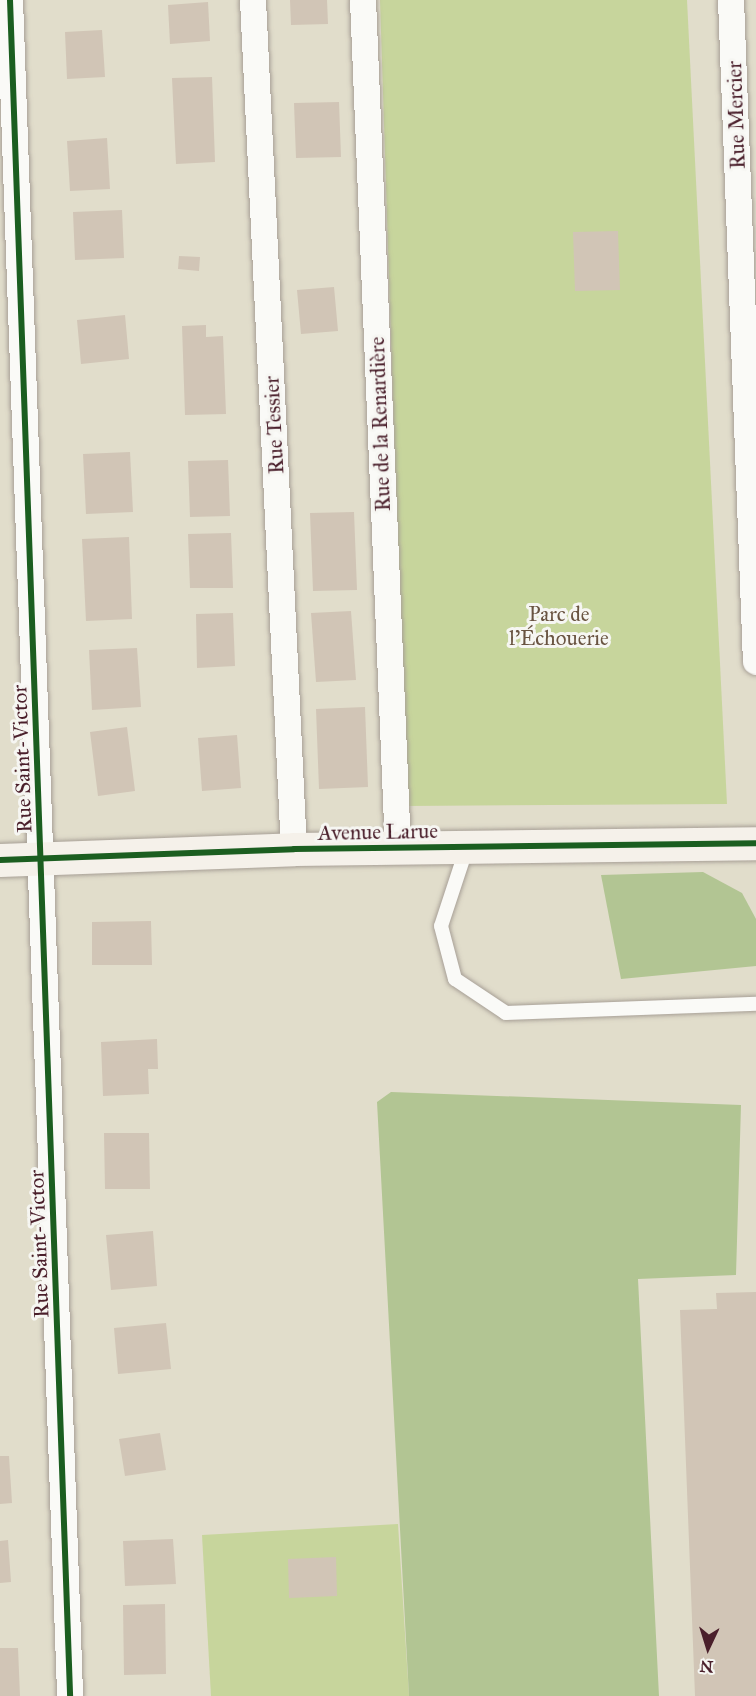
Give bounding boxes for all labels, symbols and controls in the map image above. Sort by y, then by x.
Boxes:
street label: Rue Mercier [722,61,750,169]
street label: Rue de la Renardière [364,336,396,512]
street label: Rue Tessier [259,375,289,475]
park label: Parc de l'Échouerie [509,601,609,651]
street label: Rue Saint-Victor [7,684,37,834]
street label: Avenue Larue [318,818,438,846]
street label: Rue Saint-Victor [24,1169,54,1319]
north arrow [678,1618,738,1678]
text: N [699,1657,714,1676]

